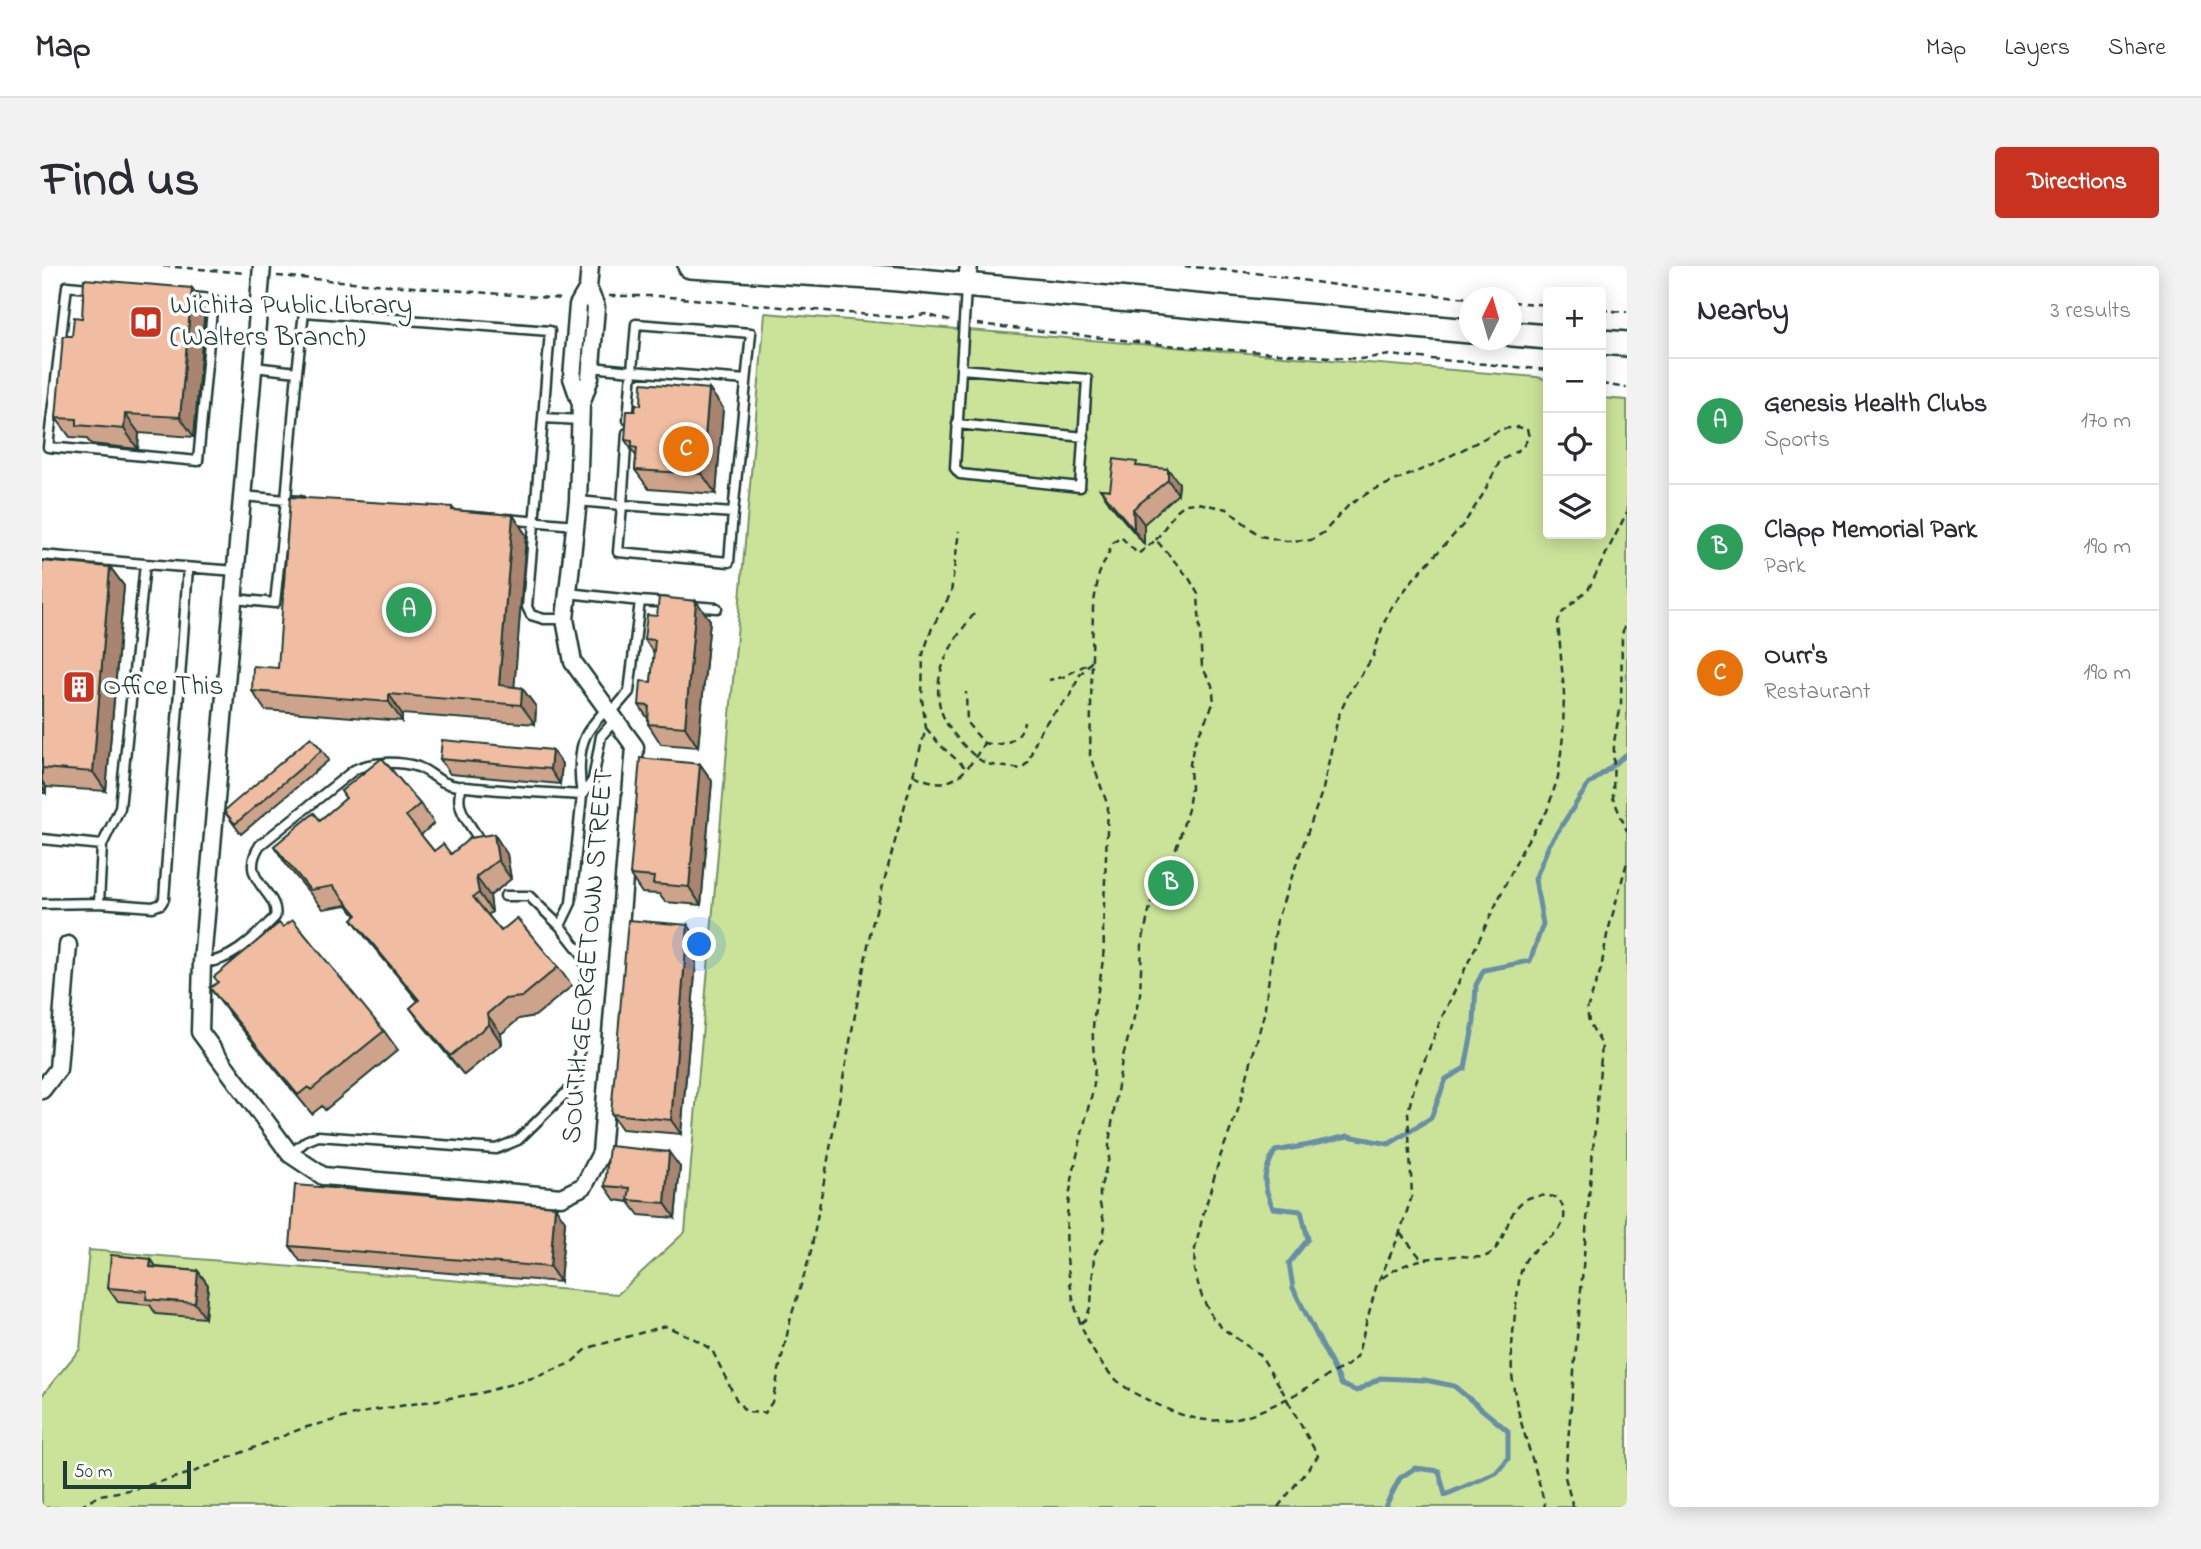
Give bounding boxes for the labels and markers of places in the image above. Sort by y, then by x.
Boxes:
place label: Wichita Public Library (Walters Branch) [170,286,412,359]
library icon: Wichita Public Library (Walters Branch) [127,303,165,341]
pin: C [663,423,709,475]
pin: A [386,584,432,636]
place label: Office This [103,667,224,708]
building icon: Office This [60,668,98,706]
pin: B [1148,857,1194,909]

